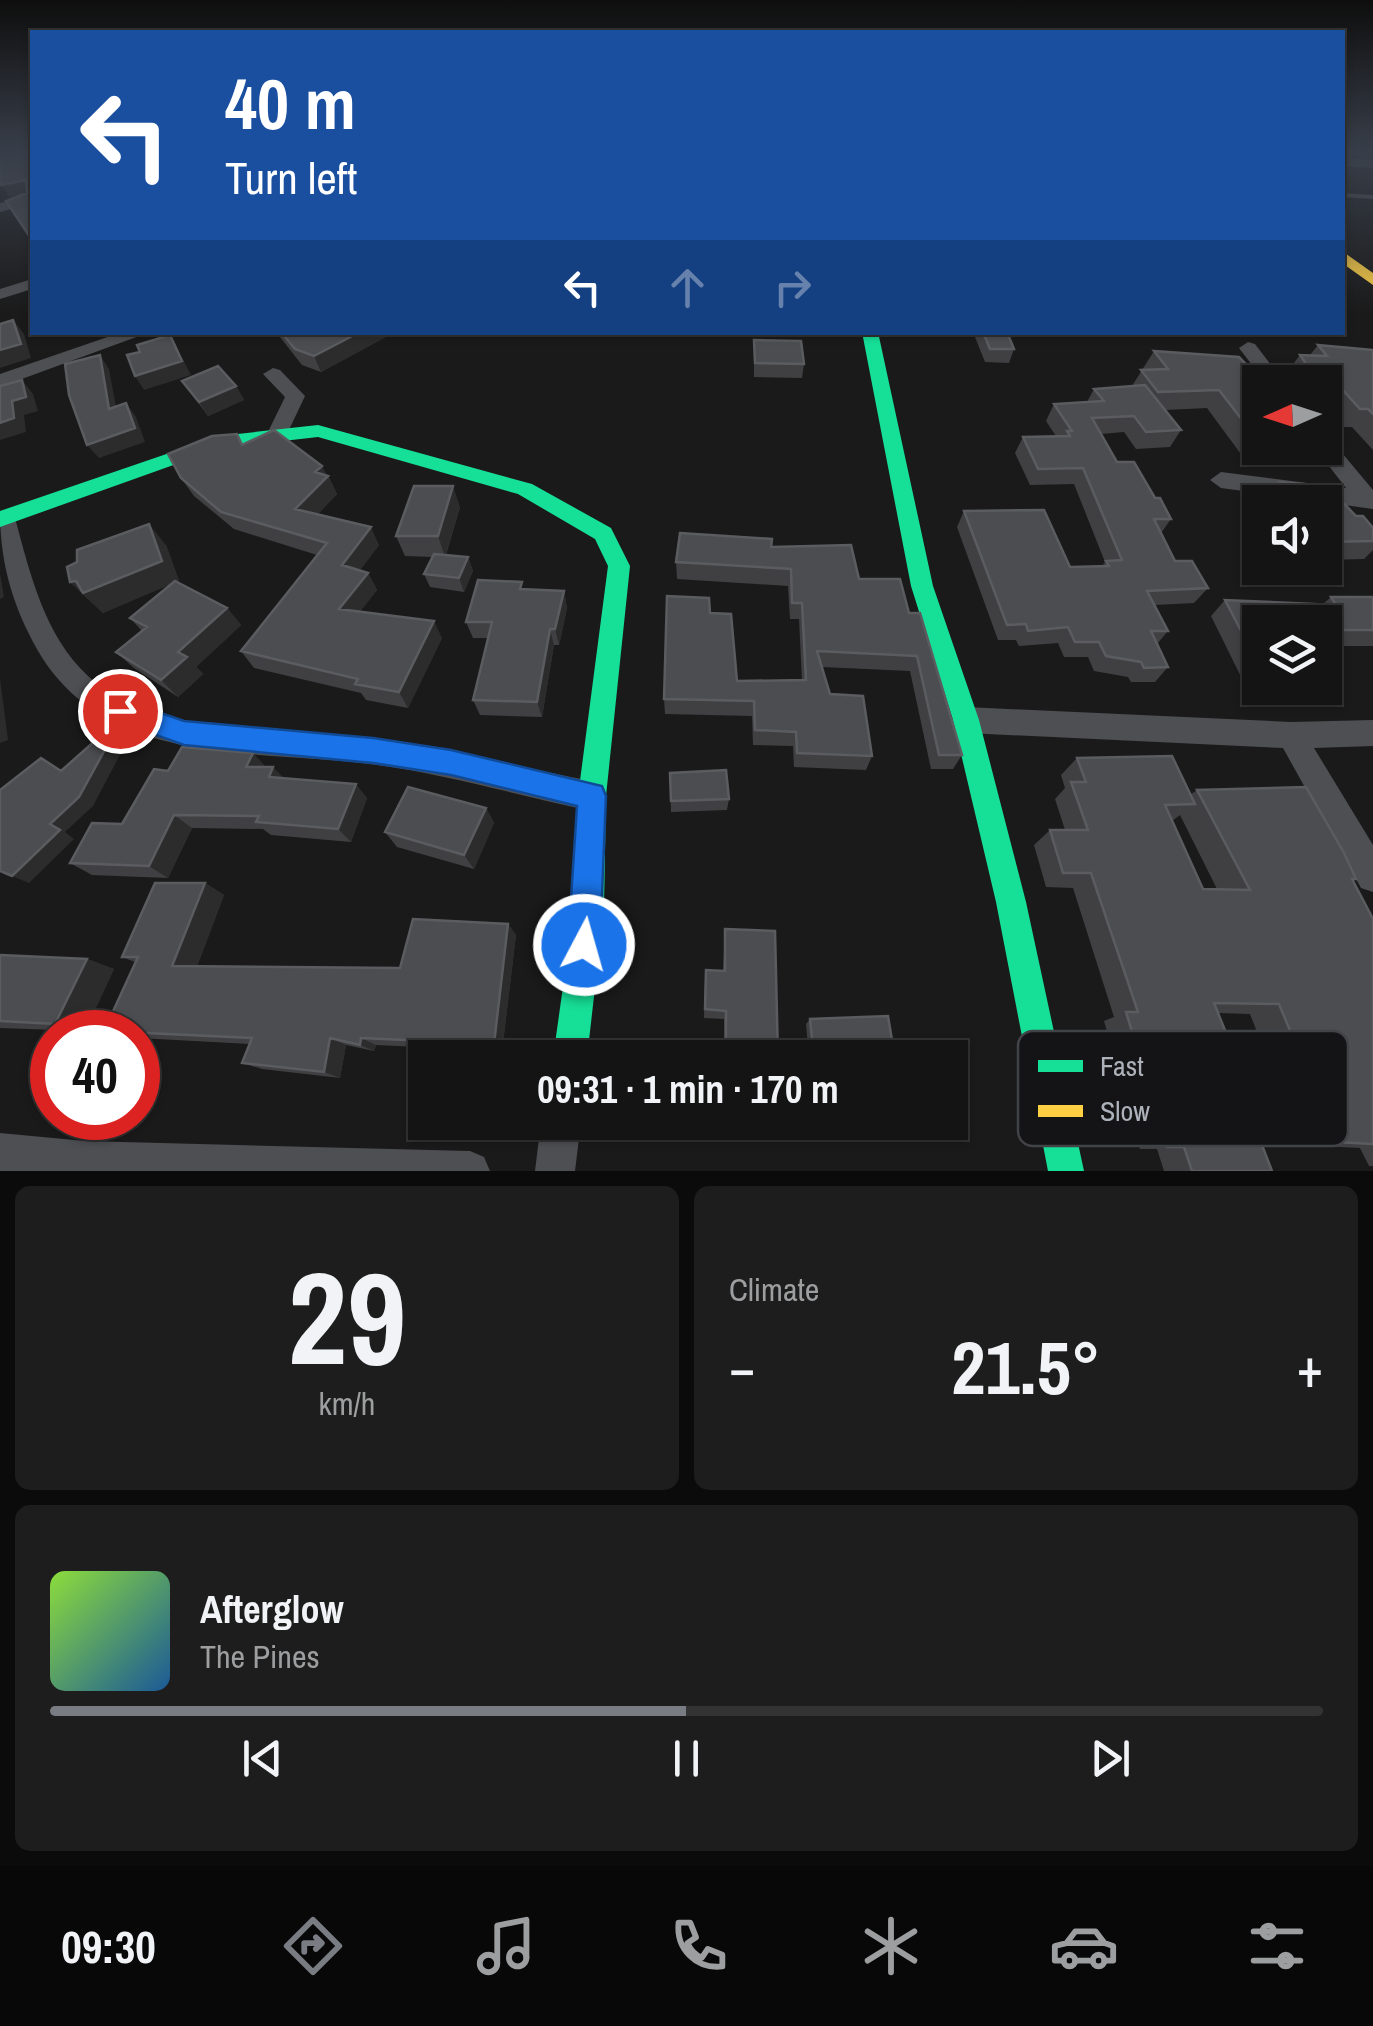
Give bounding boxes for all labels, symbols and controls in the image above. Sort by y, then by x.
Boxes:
text: 40 m [225,57,356,151]
icon: left [60,70,190,200]
text: Turn left [225,147,357,208]
icon: left [555,260,610,315]
icon: ahead [660,260,715,315]
icon: right [765,260,820,315]
north arrow [1242,365,1342,465]
map controls [1242,365,1342,705]
button: sound [1242,485,1342,585]
button: layers [1242,605,1342,705]
pin [78,669,163,754]
icon: arrive [93,684,148,739]
position arrow [532,893,636,997]
speed limit sign: 40 [30,1010,160,1140]
legend [1018,1031,1348,1146]
text: Fast [1100,1047,1144,1085]
text: 09:31 · 1 min · 170 m [537,1064,839,1115]
text: Slow [1100,1092,1150,1130]
text: 29 [288,1229,406,1405]
text: Climate [729,1268,819,1311]
text: 21.5° [951,1316,1101,1417]
text: − [729,1330,755,1404]
text: + [1297,1330,1323,1404]
text: km/h [319,1382,375,1425]
text: Afterglow [200,1584,344,1635]
text: The Pines [200,1635,320,1678]
icon: previous [235,1731,290,1786]
icon: pause [659,1731,714,1786]
icon: next [1083,1731,1138,1786]
icon: directions [278,1911,348,1981]
icon: music [471,1911,541,1981]
icon: phone [664,1911,734,1981]
icon: climate [856,1911,926,1981]
icon: car [1049,1911,1119,1981]
icon: filters [1242,1911,1312,1981]
text: 09:30 [61,1916,156,1977]

